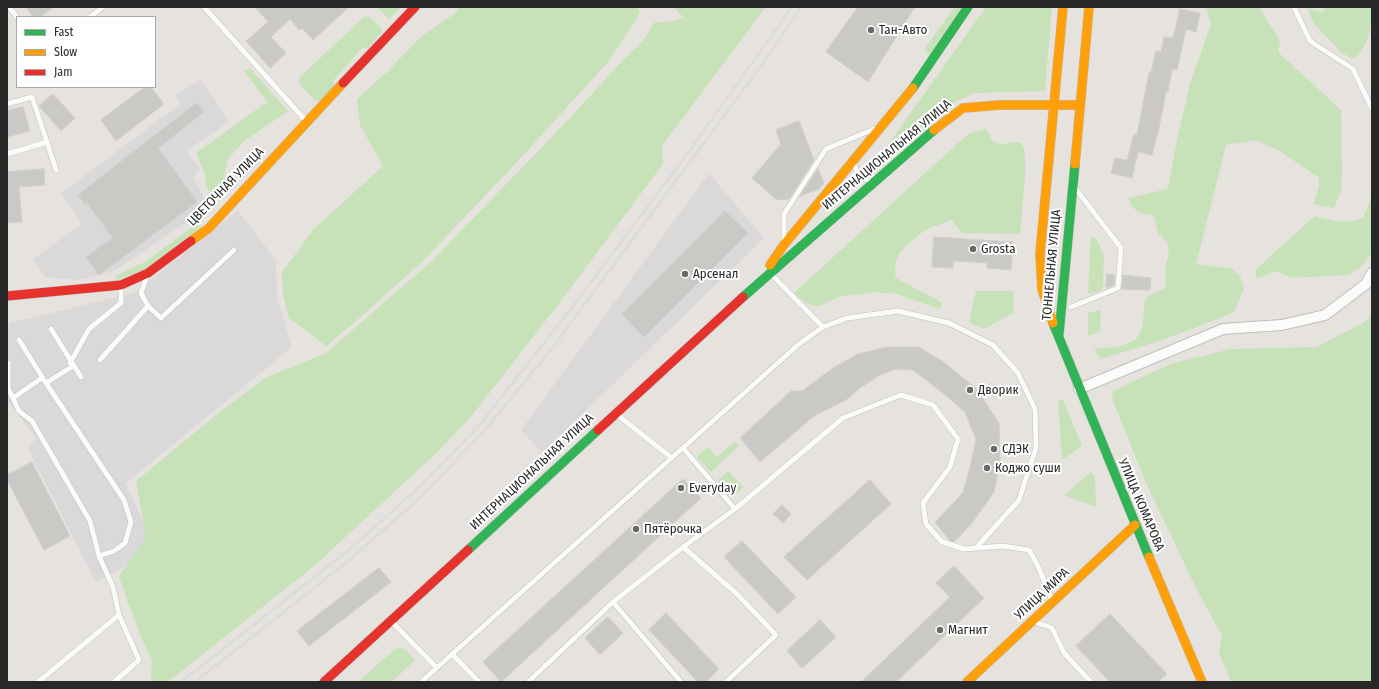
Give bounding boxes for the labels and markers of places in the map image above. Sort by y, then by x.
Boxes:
place label: Тан-Авто [879,22,927,38]
marker: Тан-Авто [866,25,876,35]
place label: Grosta [981,241,1016,257]
marker: Grosta [968,244,978,254]
place label: Арсенал [693,266,738,282]
marker: Арсенал [680,269,690,279]
place label: Дворик [978,382,1019,398]
marker: Дворик [965,385,975,395]
place label: СДЭК [1002,441,1029,457]
marker: СДЭК [989,444,999,454]
place label: Коджо суши [995,460,1061,476]
marker: Коджо суши [982,463,992,473]
place label: Everyday [689,480,736,496]
marker: Everyday [676,483,686,493]
place label: Пятёрочка [644,521,702,537]
marker: Пятёрочка [631,524,641,534]
place label: Магнит [948,622,988,638]
marker: Магнит [935,625,945,635]

